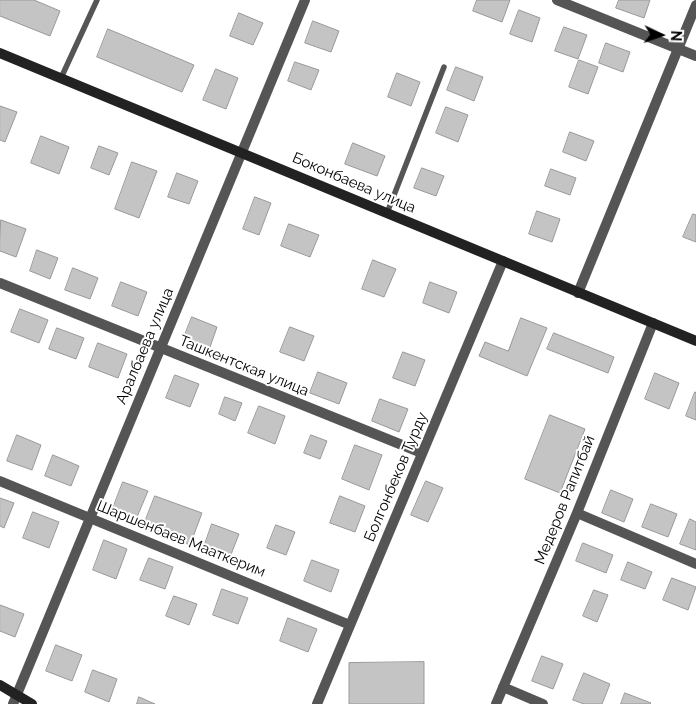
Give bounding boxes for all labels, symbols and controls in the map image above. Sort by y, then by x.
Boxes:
north arrow [636,10,686,60]
text: N [668,30,684,42]
street label: Боконбаева улица [290,149,418,217]
street label: Аралбаева улица [112,285,178,407]
street label: Ташкентская улица [177,332,311,400]
street label: Болгонбеков Турду [361,409,431,545]
street label: Медеров Рапитбай [531,433,599,567]
street label: Шаршенбаев Мааткерим [94,497,268,581]

